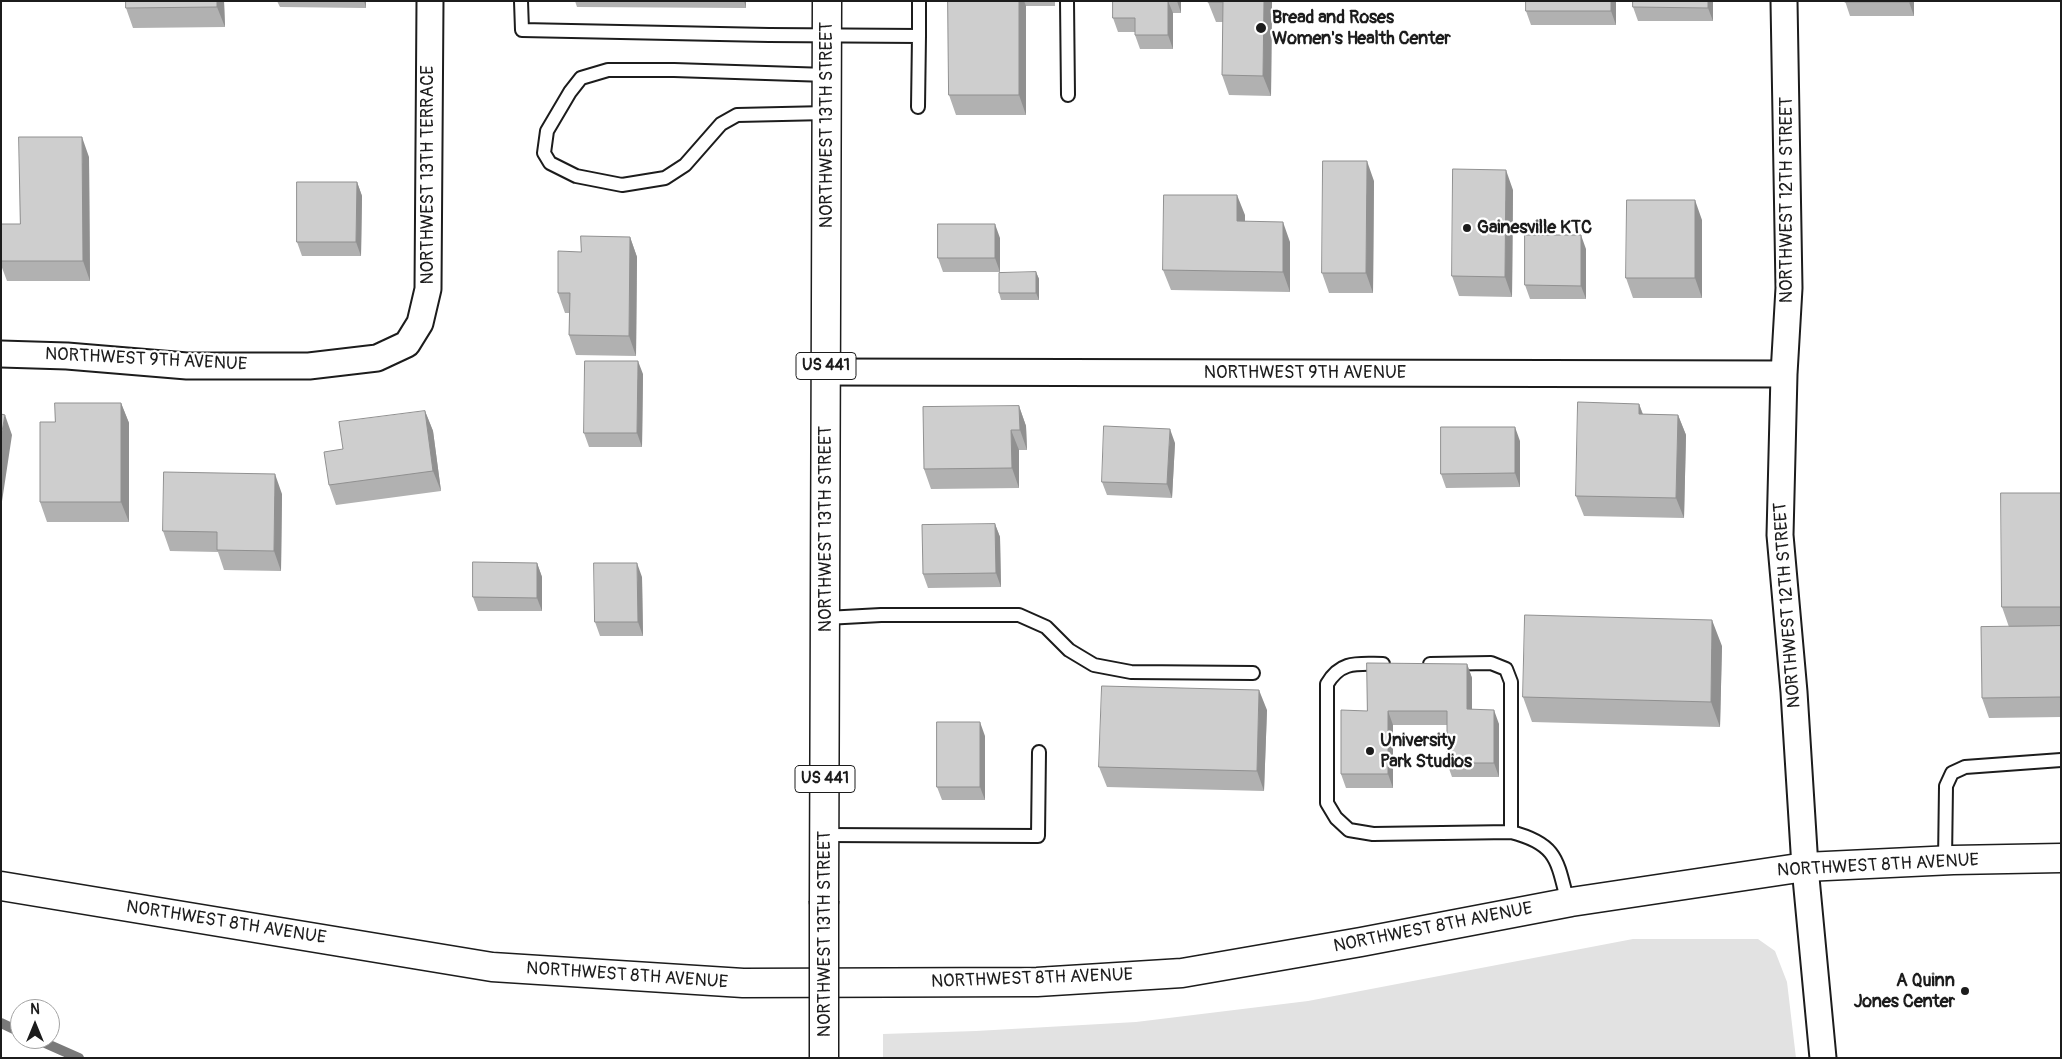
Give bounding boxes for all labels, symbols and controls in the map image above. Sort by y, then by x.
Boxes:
place label: Bread and Roses Women's Health Center [1272,7,1451,50]
marker: Bread and Roses Women's Health Center [1254,21,1268,35]
street label: NORTHWEST 13TH STREET [816,22,838,228]
street label: NORTHWEST 13TH TERRACE [417,65,439,285]
street label: NORTHWEST 12TH STREET [1776,97,1798,303]
place label: Gainesville KTC [1477,217,1592,239]
marker: Gainesville KTC [1461,222,1473,234]
street label: NORTHWEST 9TH AVENUE [44,344,248,376]
road number: US 441 [796,352,856,380]
street label: NORTHWEST 9TH AVENUE [1204,362,1406,384]
street label: NORTHWEST 13TH STREET [815,426,837,632]
street label: NORTHWEST 12TH STREET [1770,501,1806,709]
place label: University Park Studios [1380,730,1472,772]
marker: University Park Studios [1364,745,1376,757]
road number: US 441 [795,766,855,792]
street label: NORTHWEST 13TH STREET [814,831,836,1037]
street label: NORTHWEST 8TH AVENUE [1776,850,1980,882]
street label: NORTHWEST 8TH AVENUE [124,897,328,949]
street label: NORTHWEST 8TH AVENUE [1332,898,1534,958]
street label: NORTHWEST 8TH AVENUE [525,958,729,994]
street label: NORTHWEST 8TH AVENUE [931,965,1133,993]
place label: A Quinn Jones Center [1854,970,1955,1012]
marker: A Quinn Jones Center [1959,985,1971,997]
north arrow [10,999,60,1049]
text: N [30,1001,40,1018]

